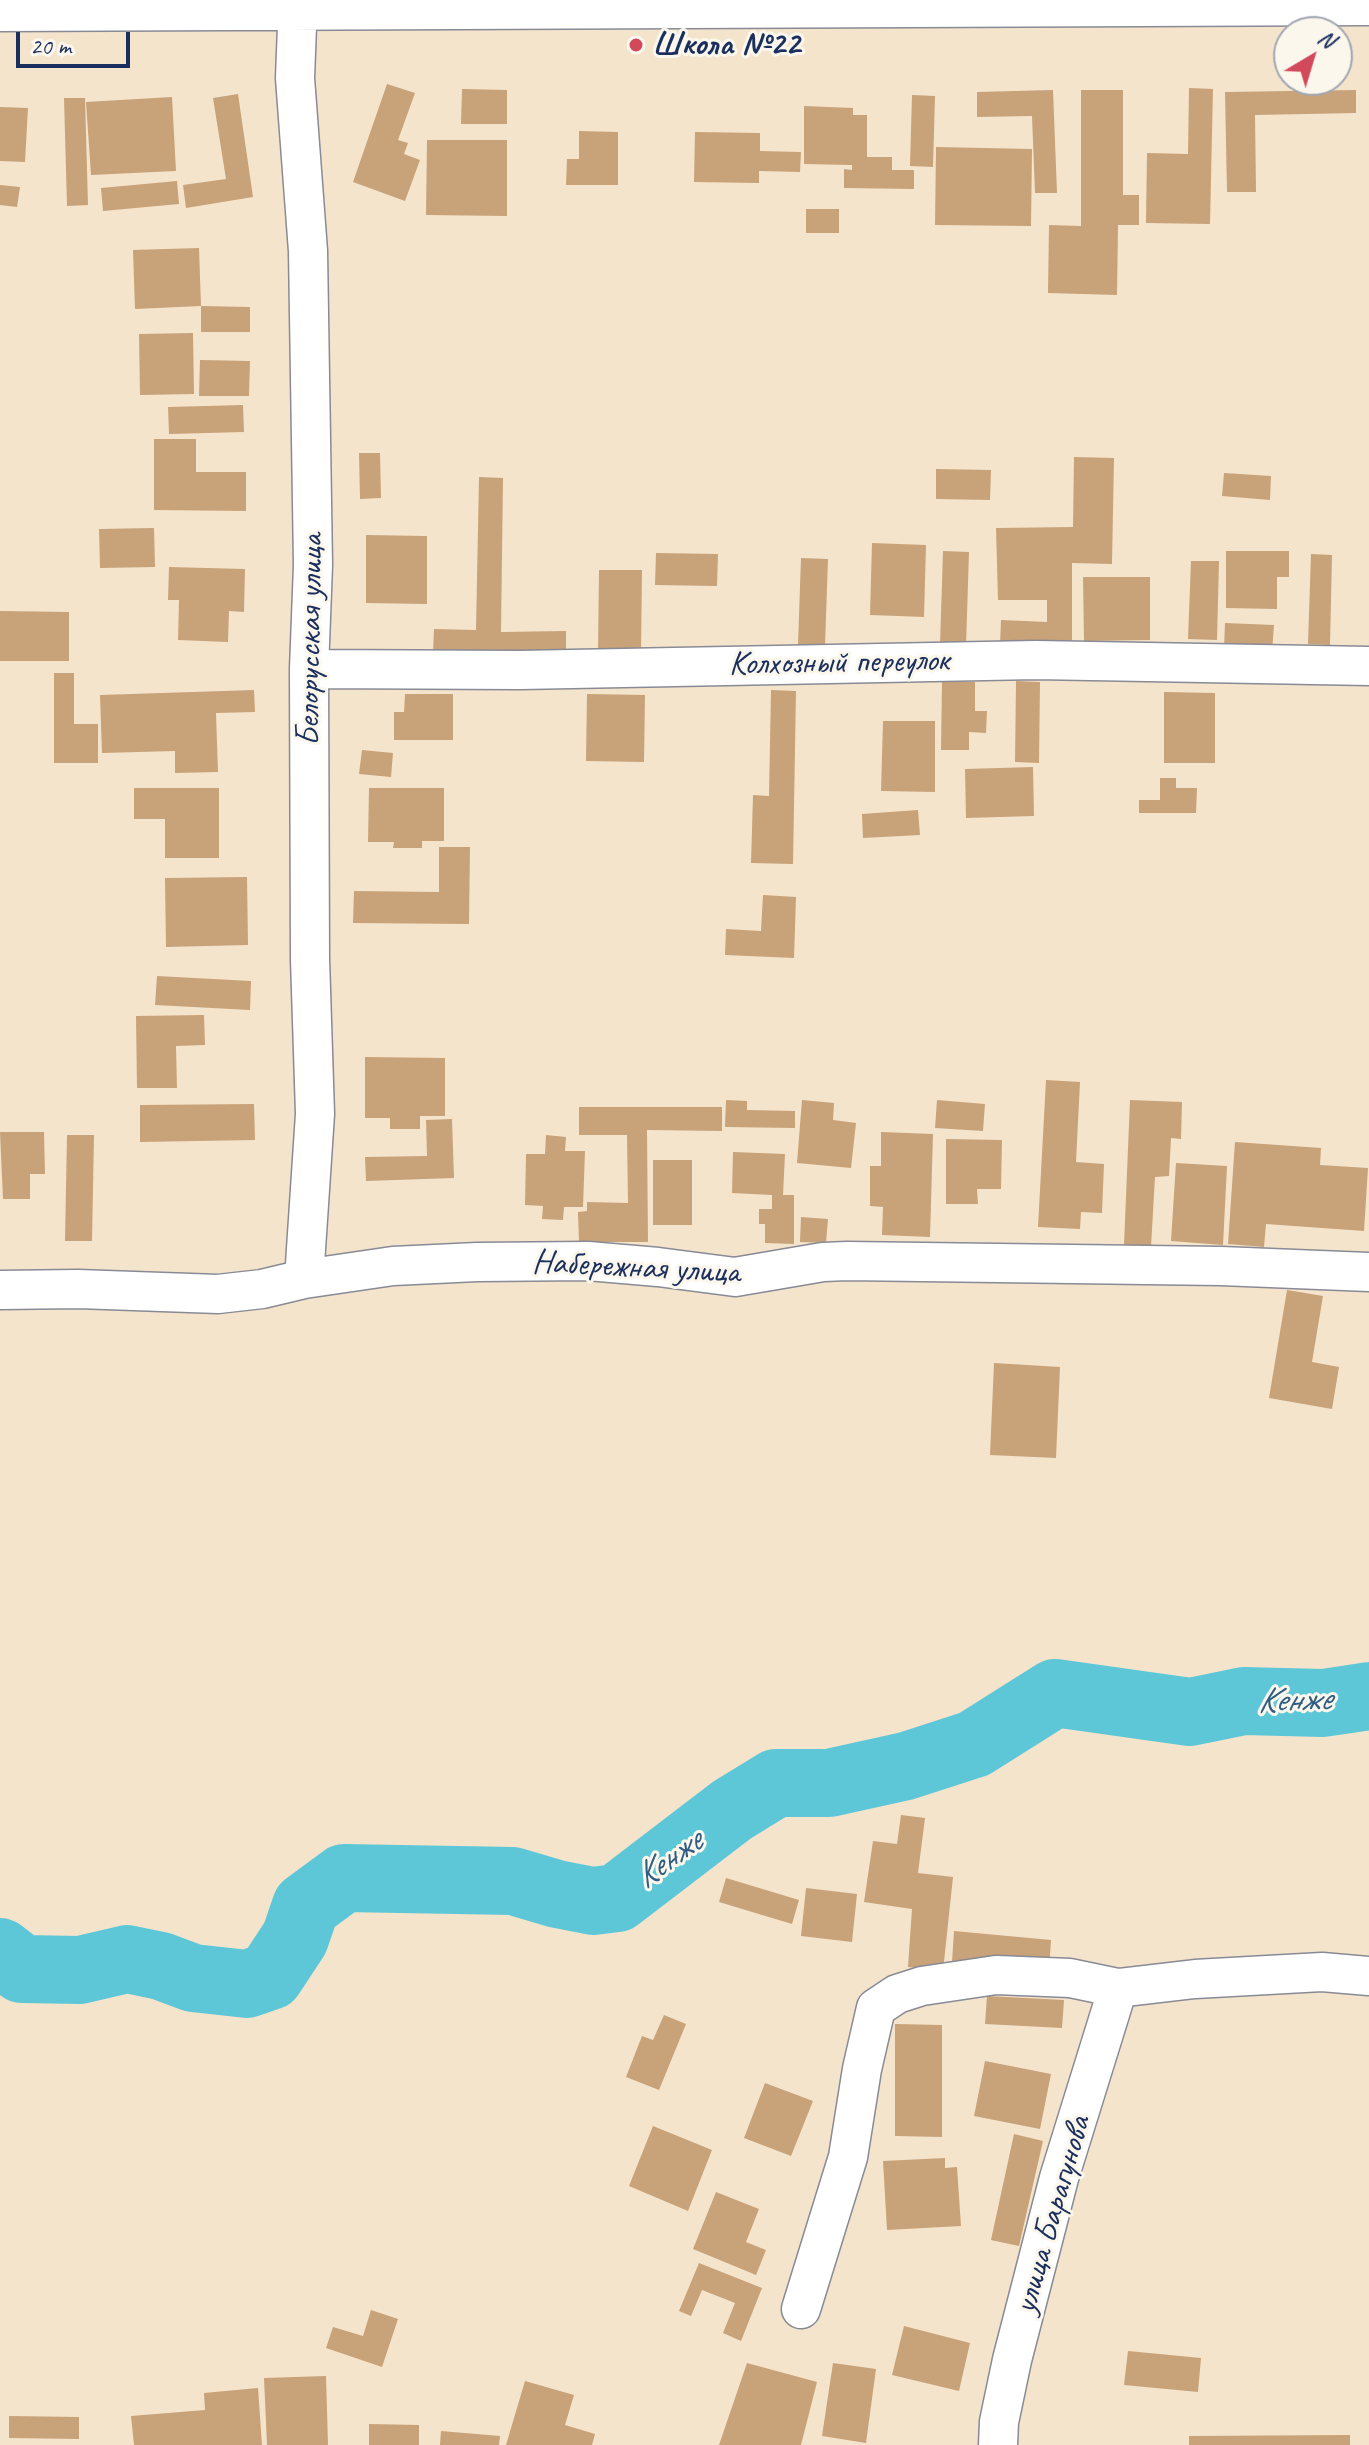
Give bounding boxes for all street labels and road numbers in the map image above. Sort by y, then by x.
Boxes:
street label: Белорусская улица [289,534,333,746]
street label: Колхозный переулок [728,641,950,685]
street label: Набережная улица [531,1242,741,1294]
street label: улица Барагунова [1005,2112,1101,2318]

